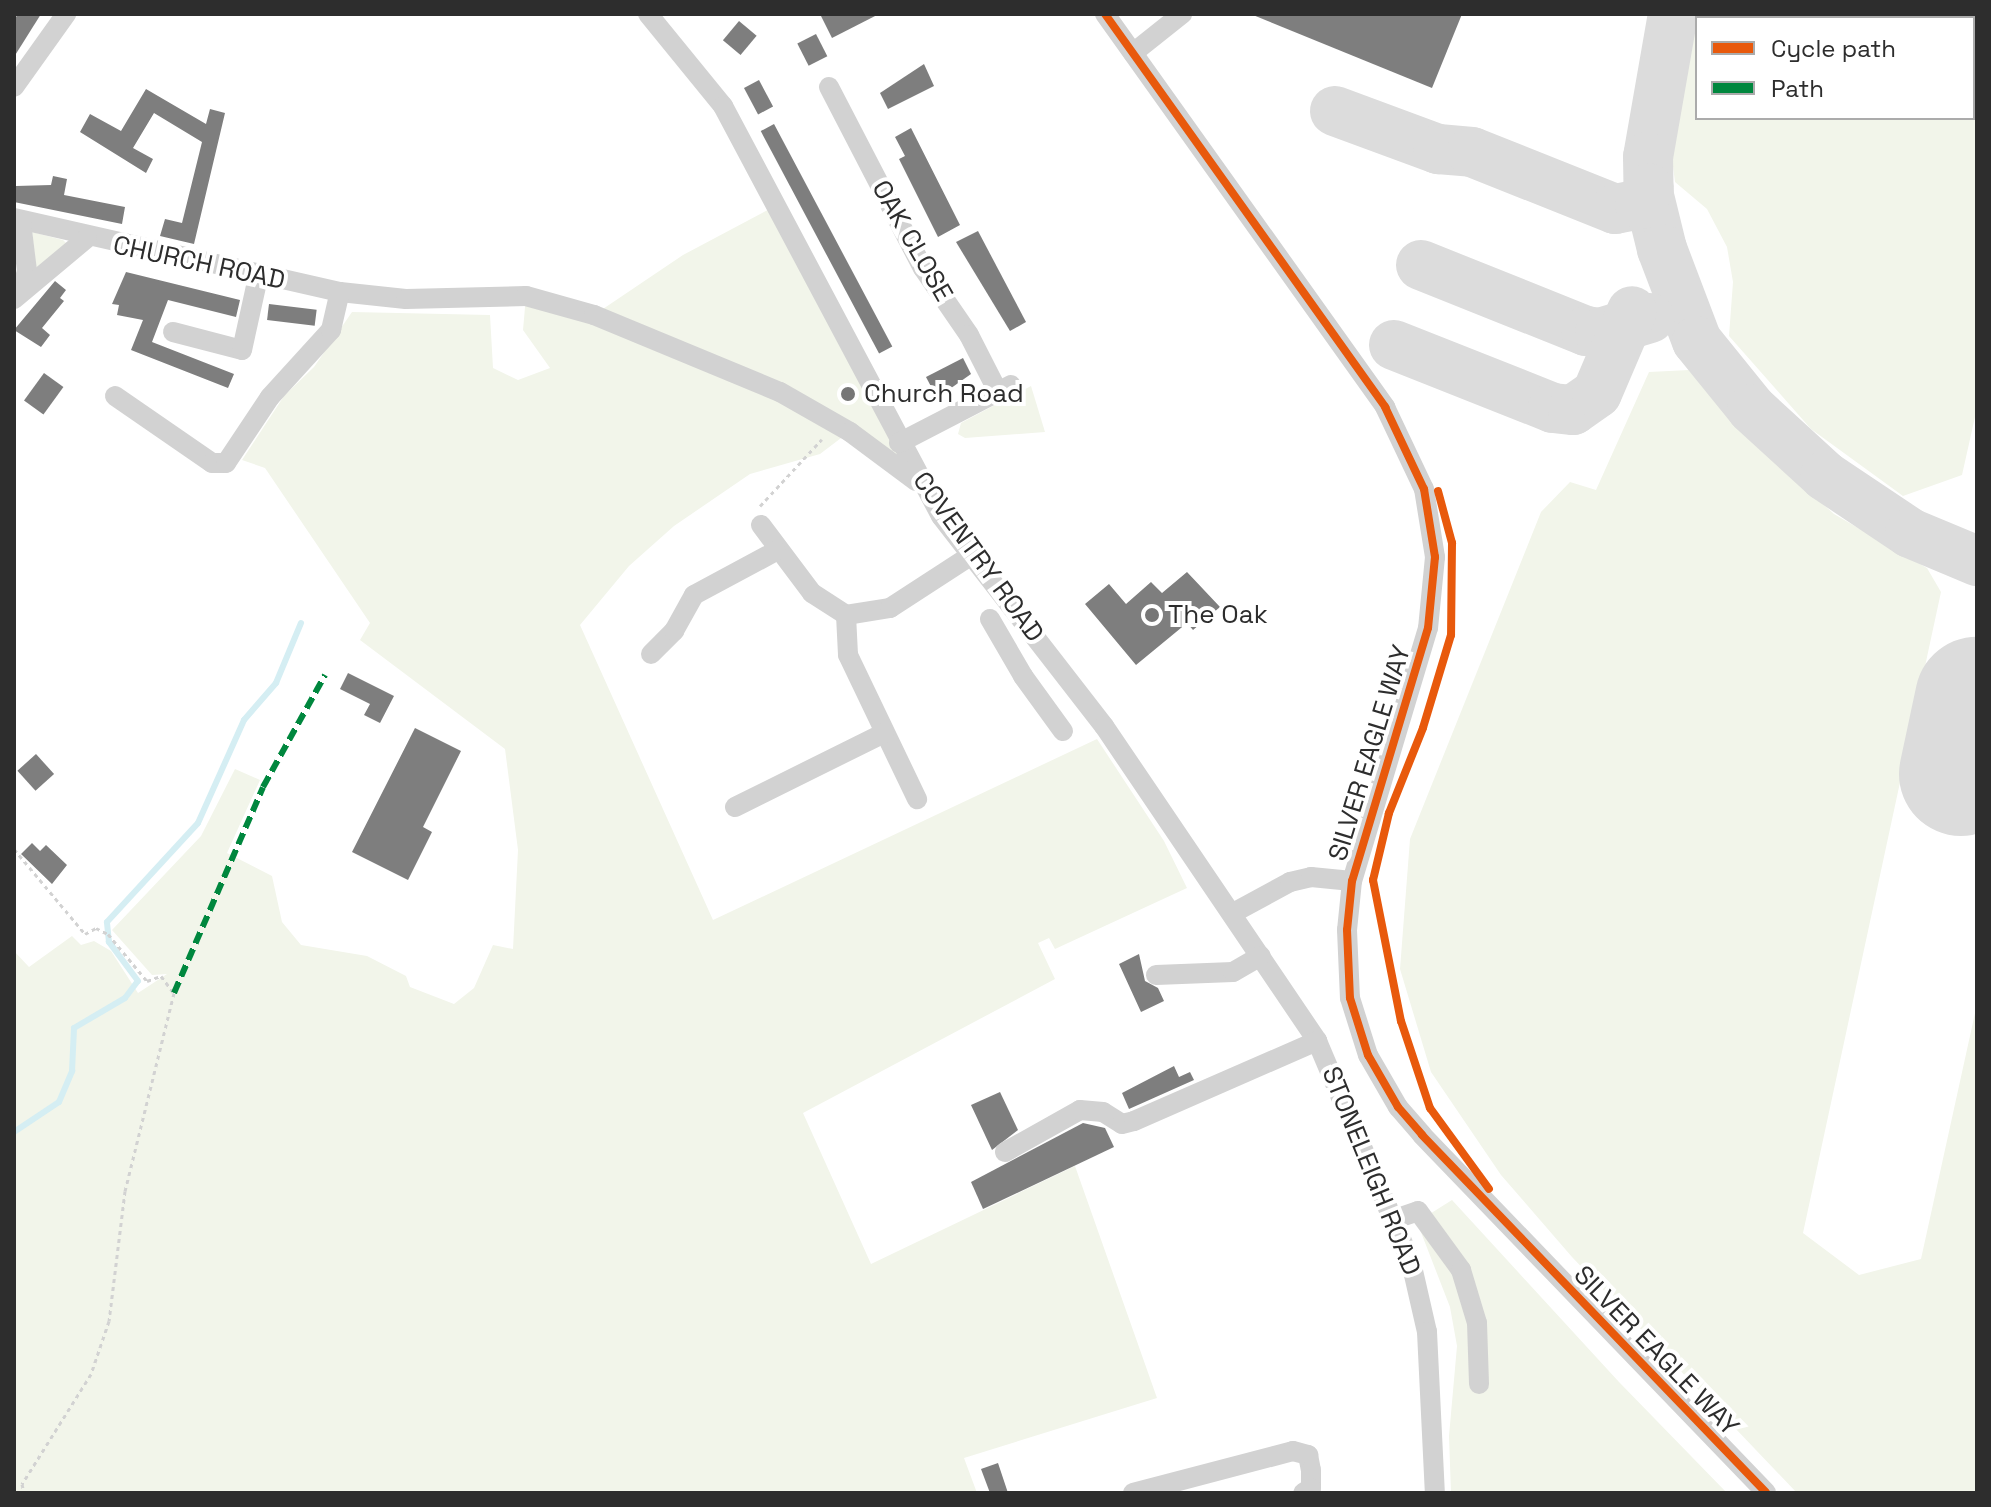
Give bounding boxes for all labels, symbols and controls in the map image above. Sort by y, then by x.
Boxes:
legend [1695,16,1975,120]
text: Cycle path [1771,33,1896,64]
text: Path [1771,73,1824,104]
street label: OAK CLOSE [865,175,959,307]
street label: CHURCH ROAD [110,230,288,296]
place label: Church Road [864,378,1024,410]
marker: Church Road [839,385,857,403]
street label: COVENTRY ROAD [906,466,1050,648]
place label: The Oak [1168,599,1268,631]
marker: The Oak [1143,606,1161,624]
street label: SILVER EAGLE WAY [1322,641,1418,865]
street label: STONELEIGH ROAD [1315,1062,1427,1280]
street label: SILVER EAGLE WAY [1567,1260,1745,1442]

